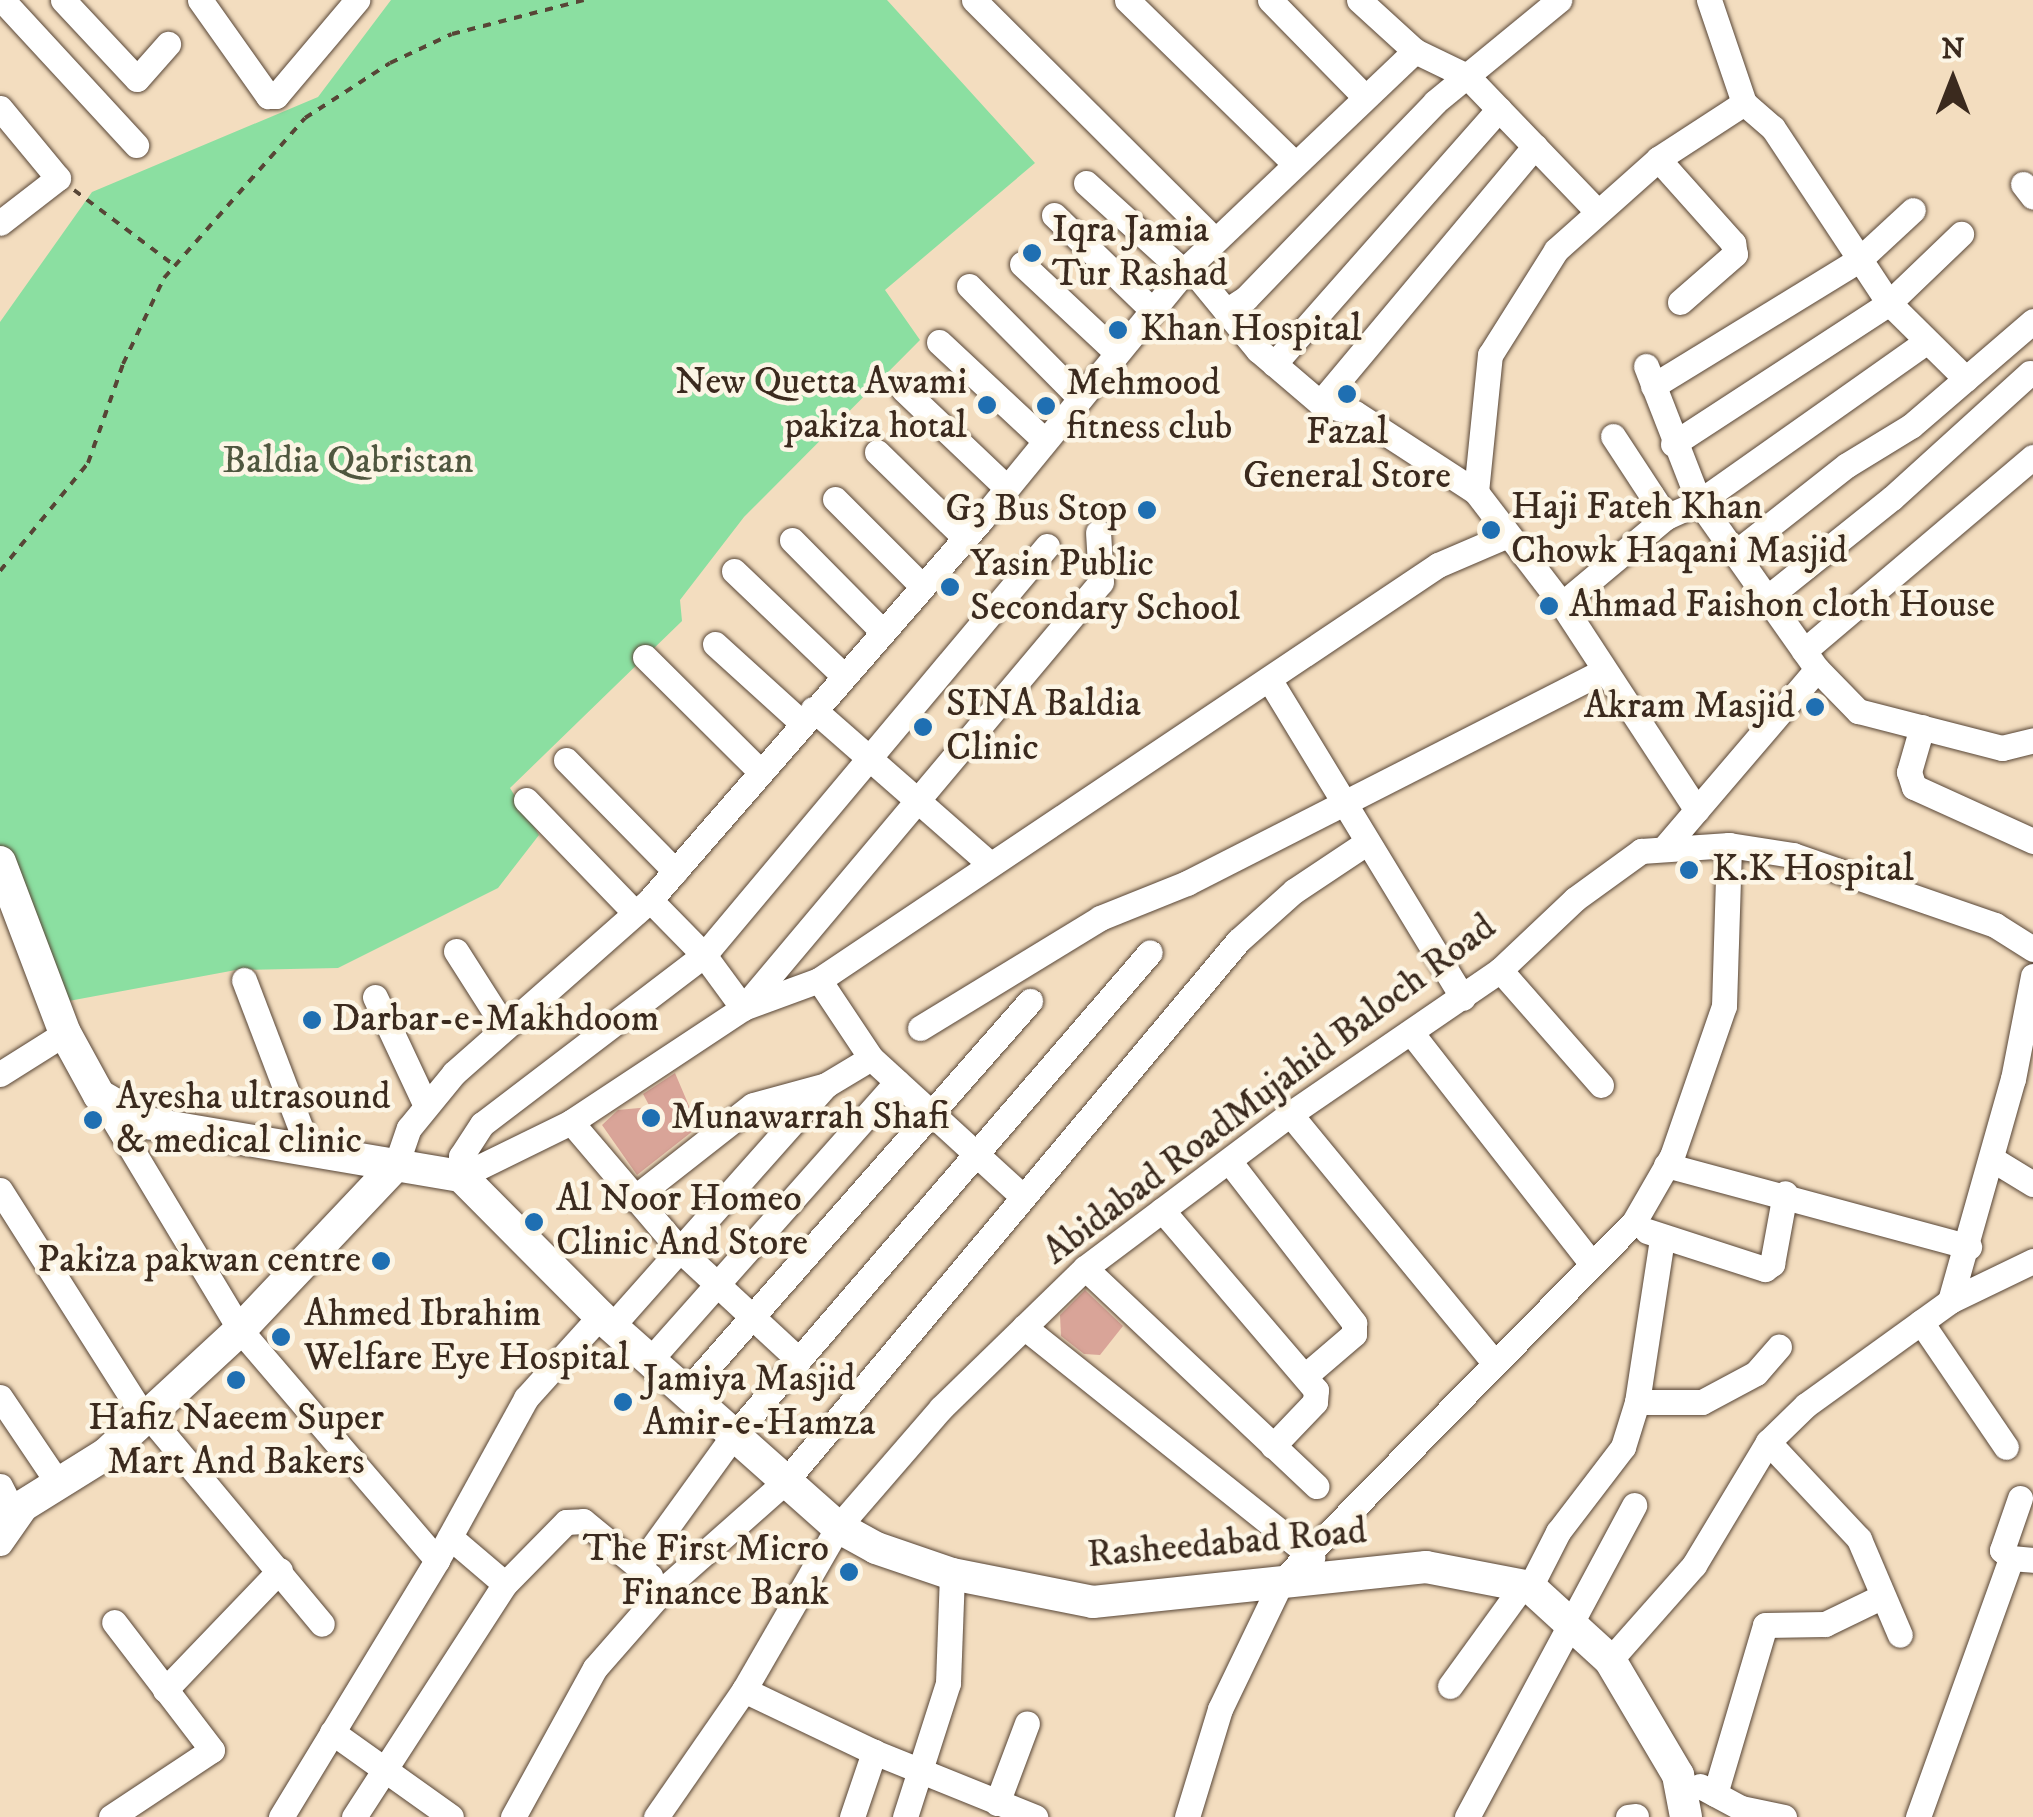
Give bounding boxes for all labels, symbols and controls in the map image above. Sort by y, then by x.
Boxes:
north arrow [1903,30,2003,130]
text: N [1942,32,1964,67]
place label: Iqra Jamia Tur Rashad [1052,208,1228,298]
marker: Iqra Jamia Tur Rashad [1021,242,1043,264]
place label: Khan Hospital [1140,307,1362,353]
marker: Khan Hospital [1105,317,1131,343]
place label: New Quetta Awami pakiza hotal [675,360,967,449]
place label: Mehmood fitness club [1066,361,1232,450]
marker: Fazal General Store [1336,383,1358,405]
marker: New Quetta Awami pakiza hotal [976,394,998,416]
marker: Mehmood fitness club [1035,395,1057,417]
place label: Fazal General Store [1243,410,1451,499]
park label: Baldia Qabristan [222,439,474,485]
place label: Haji Fateh Khan Chowk Haqani Masjid [1511,485,1847,574]
place label: G3 Bus Stop [945,487,1127,533]
marker: G3 Bus Stop [1136,499,1158,521]
marker: Haji Fateh Khan Chowk Haqani Masjid [1480,519,1502,541]
place label: Yasin Public Secondary School [970,542,1240,632]
marker: Yasin Public Secondary School [939,576,961,598]
place label: Ahmad Faishon cloth House [1569,583,1995,629]
marker: Ahmad Faishon cloth House [1538,595,1560,617]
place label: SINA Baldia Clinic [946,682,1141,772]
place label: Akram Masjid [1584,684,1795,730]
marker: Akram Masjid [1804,696,1826,718]
marker: SINA Baldia Clinic [910,714,936,740]
place label: K.K Hospital [1712,847,1914,893]
marker: K.K Hospital [1676,857,1702,883]
street label: Abidabad RoadMujahid Baloch Road [1035,905,1505,1275]
place label: Darbar-e-Makhdoom [332,997,659,1043]
marker: Darbar-e-Makhdoom [301,1009,323,1031]
place label: Ayesha ultrasound & medical clinic [116,1075,390,1164]
place label: Munawarrah Shafi [671,1095,950,1141]
marker: Ayesha ultrasound & medical clinic [80,1107,106,1133]
marker: Munawarrah Shafi [640,1107,662,1129]
place label: Al Noor Homeo Clinic And Store [556,1177,808,1266]
marker: Al Noor Homeo Clinic And Store [521,1209,547,1235]
place label: Pakiza pakwan centre [37,1238,361,1284]
marker: Pakiza pakwan centre [370,1250,392,1272]
place label: Ahmed Ibrahim Welfare Eye Hospital [304,1292,629,1382]
marker: Ahmed Ibrahim Welfare Eye Hospital [268,1324,294,1350]
place label: Jamiya Masjid Amir-e-Hamza [643,1357,875,1446]
marker: Hafiz Naeem Super Mart And Bakers [225,1369,247,1391]
marker: Jamiya Masjid Amir-e-Hamza [612,1391,634,1413]
place label: Hafiz Naeem Super Mart And Bakers [88,1396,384,1486]
street label: Rasheedabad Road [1085,1509,1369,1579]
place label: The First Micro Finance Bank [583,1527,829,1616]
marker: The First Micro Finance Bank [838,1561,860,1583]

